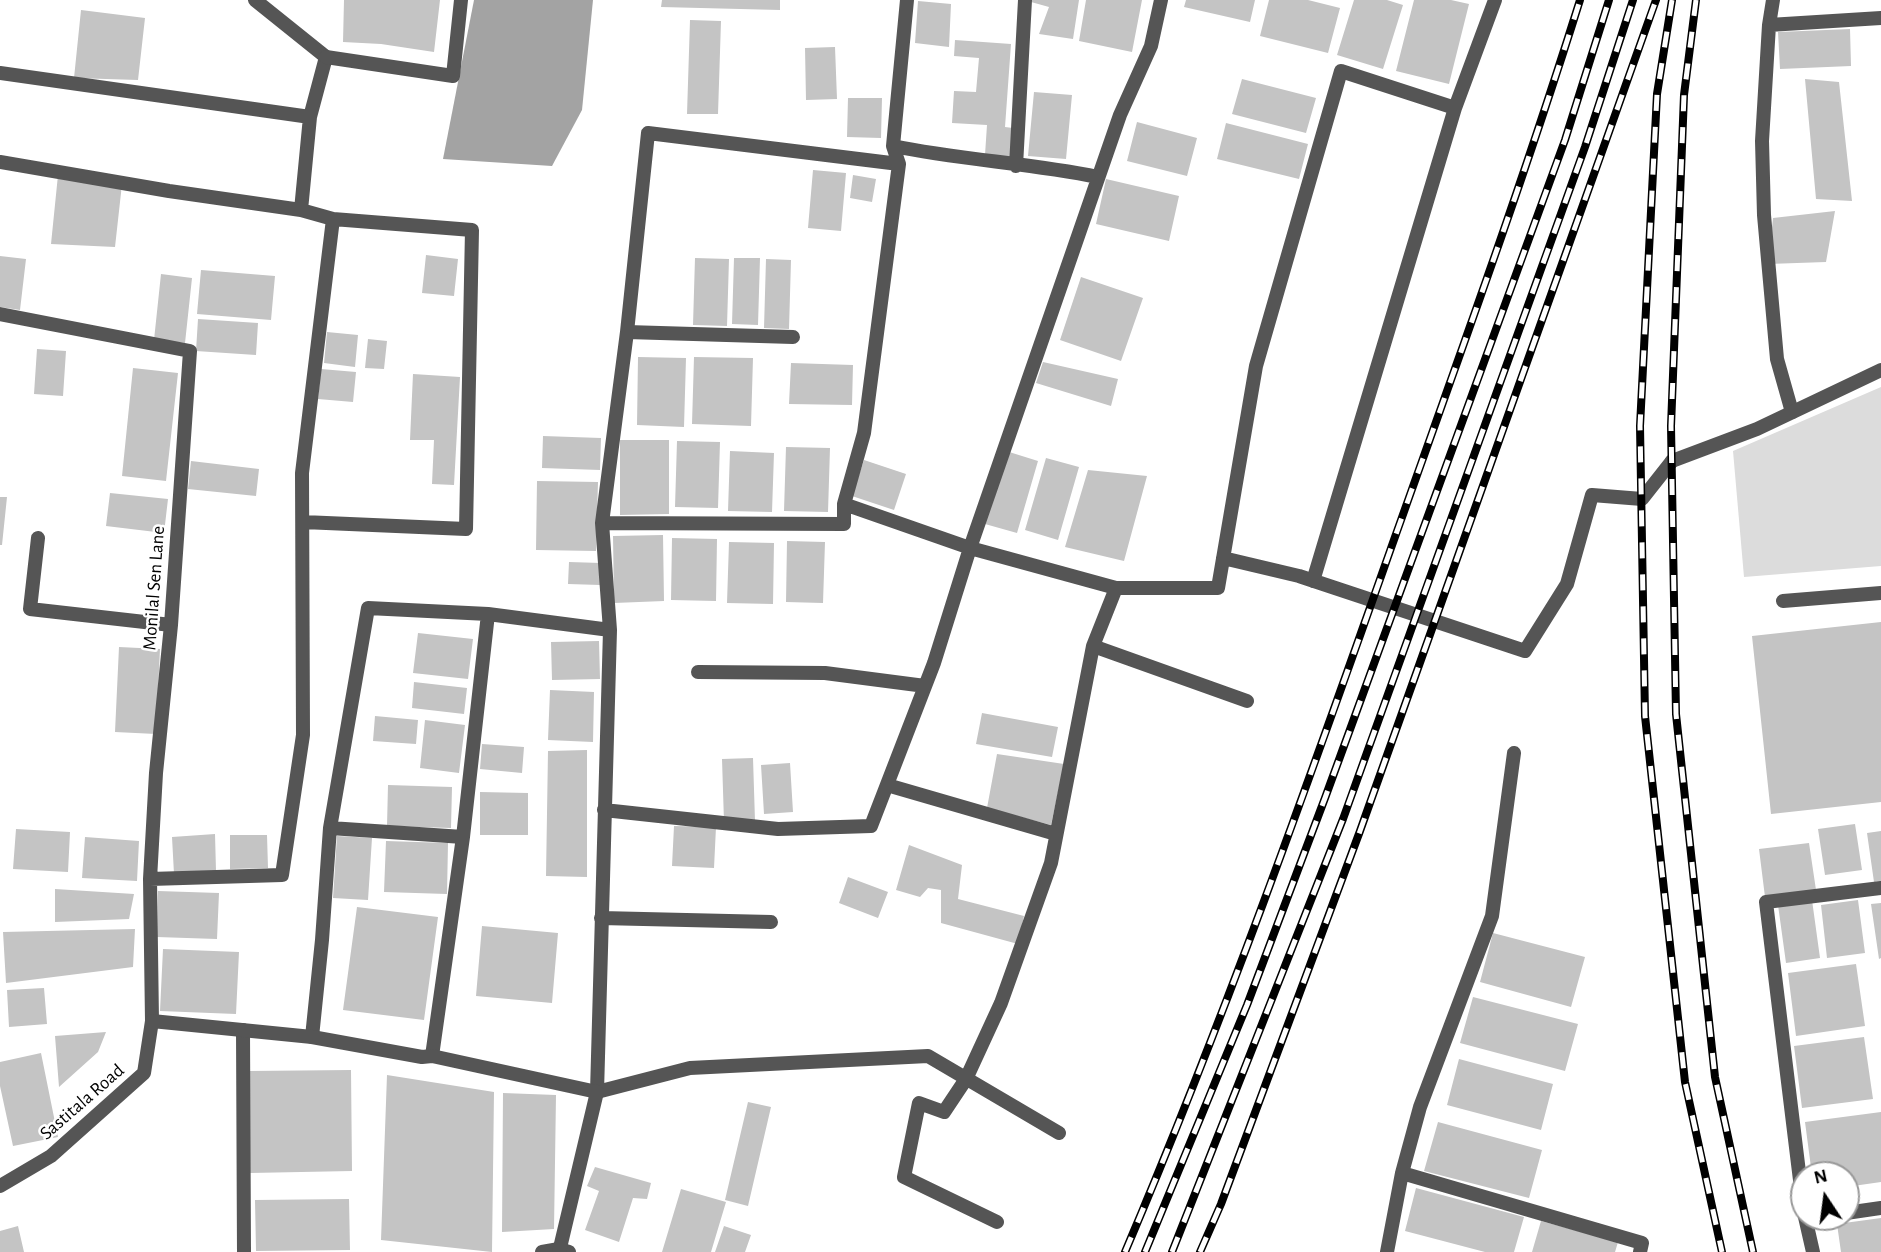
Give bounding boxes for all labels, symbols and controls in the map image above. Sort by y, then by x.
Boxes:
street label: Monilal Sen Lane [138,525,170,651]
street label: Sastitala Road [35,1059,129,1145]
north arrow [1790,1161,1860,1231]
text: N [1812,1166,1829,1188]

